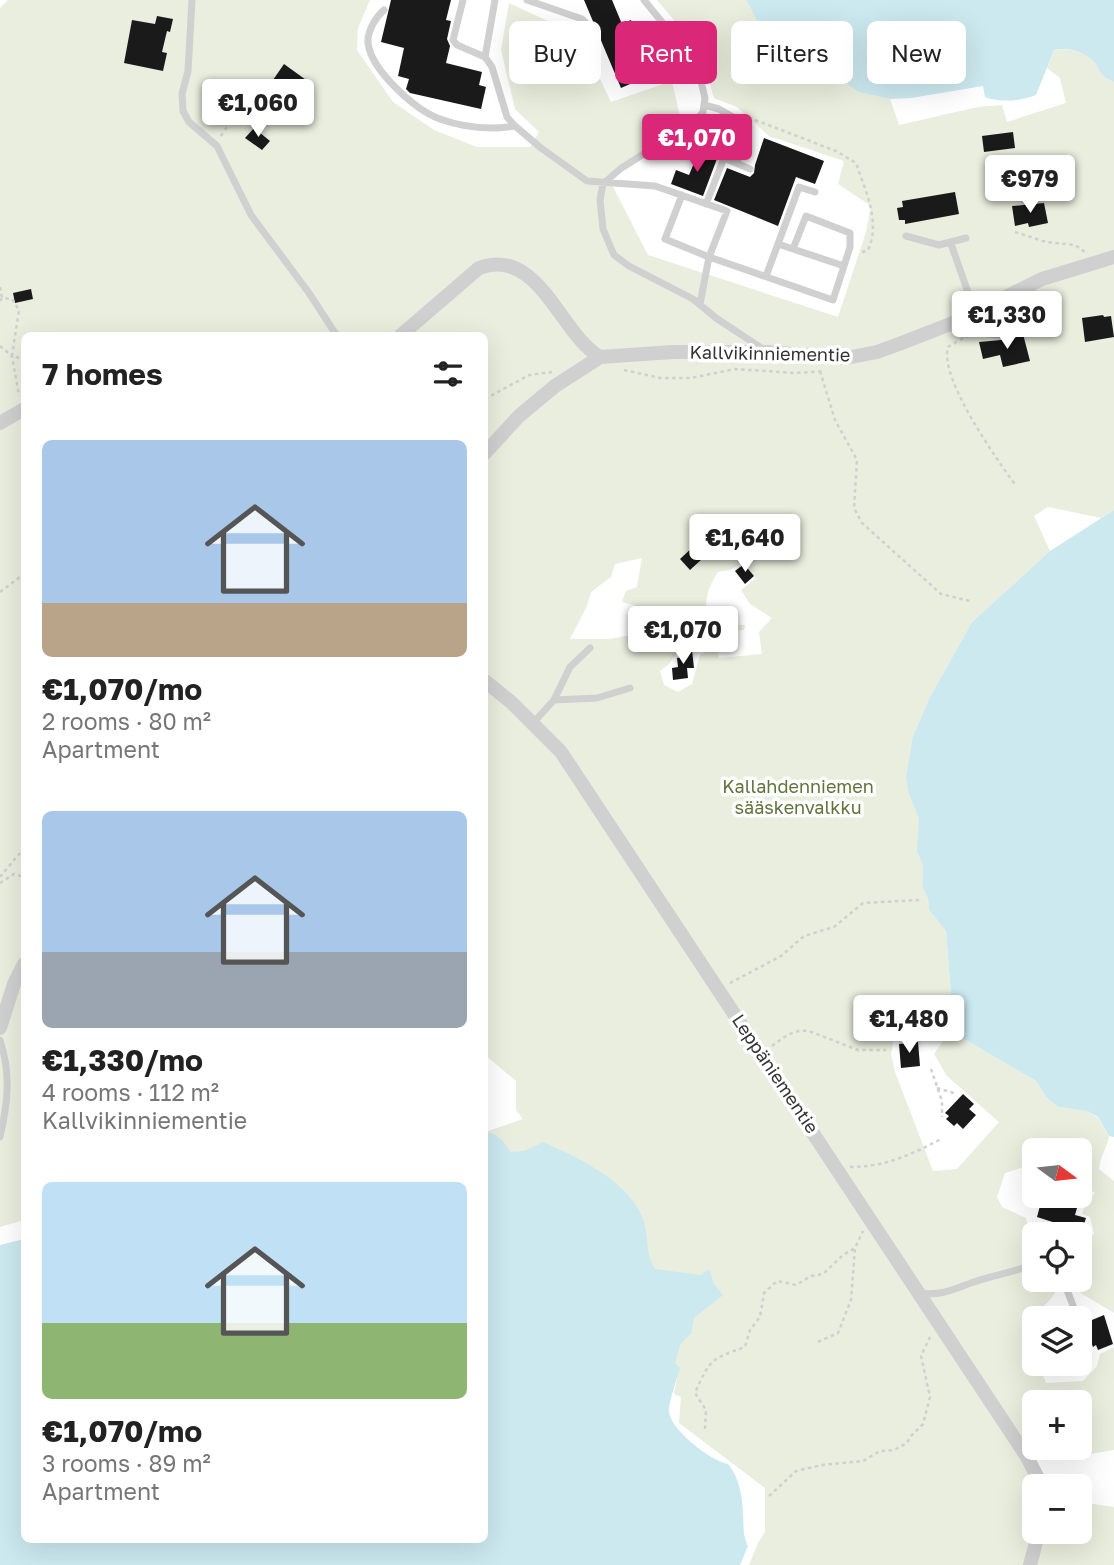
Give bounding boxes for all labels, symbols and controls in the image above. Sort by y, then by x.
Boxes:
chip: Buy [509,21,601,84]
chip: Rent [615,21,717,84]
chip: Filters [731,21,853,84]
chip: New [867,21,966,84]
pin: €1,060 [201,80,315,139]
text: €1,060 [218,88,298,116]
pin: €1,070 [640,114,754,174]
text: €1,070 [658,123,736,151]
pin: €979 [989,156,1071,215]
text: €979 [1001,164,1059,192]
pin: €1,330 [950,292,1064,351]
text: €1,330 [968,300,1046,328]
street label: Kallvikinniementie [690,341,851,365]
icon: filters [429,355,467,393]
text: 7 homes [42,356,163,392]
icon: home [192,486,318,612]
pin: €1,640 [688,514,802,574]
text: €1,640 [705,523,785,551]
pin: €1,070 [626,606,740,666]
text: €1,070 [644,615,722,643]
text: €1,070/mo [42,671,202,707]
text: 2 rooms · 80 m² [42,707,211,735]
text: Apartment [42,735,160,763]
park label: Kallahdenniemen sääskenvalkku [722,775,874,818]
icon: home [192,857,318,983]
pin: €1,480 [852,996,966,1055]
text: €1,480 [869,1004,949,1032]
street label: Leppäniementie [728,1010,824,1137]
text: €1,330/mo [42,1042,203,1078]
text: 4 rooms · 112 m² [42,1078,219,1106]
text: Kallvikinniementie [42,1106,247,1134]
north arrow [1022,1138,1092,1208]
map controls [1022,1138,1092,1544]
button: locate [1022,1222,1092,1292]
icon: home [192,1228,318,1354]
button: layers [1022,1306,1092,1376]
button: + [1022,1390,1092,1460]
text: €1,070/mo [42,1413,202,1449]
text: 3 rooms · 89 m² [42,1449,211,1477]
button: − [1022,1474,1092,1544]
text: Apartment [42,1477,160,1505]

